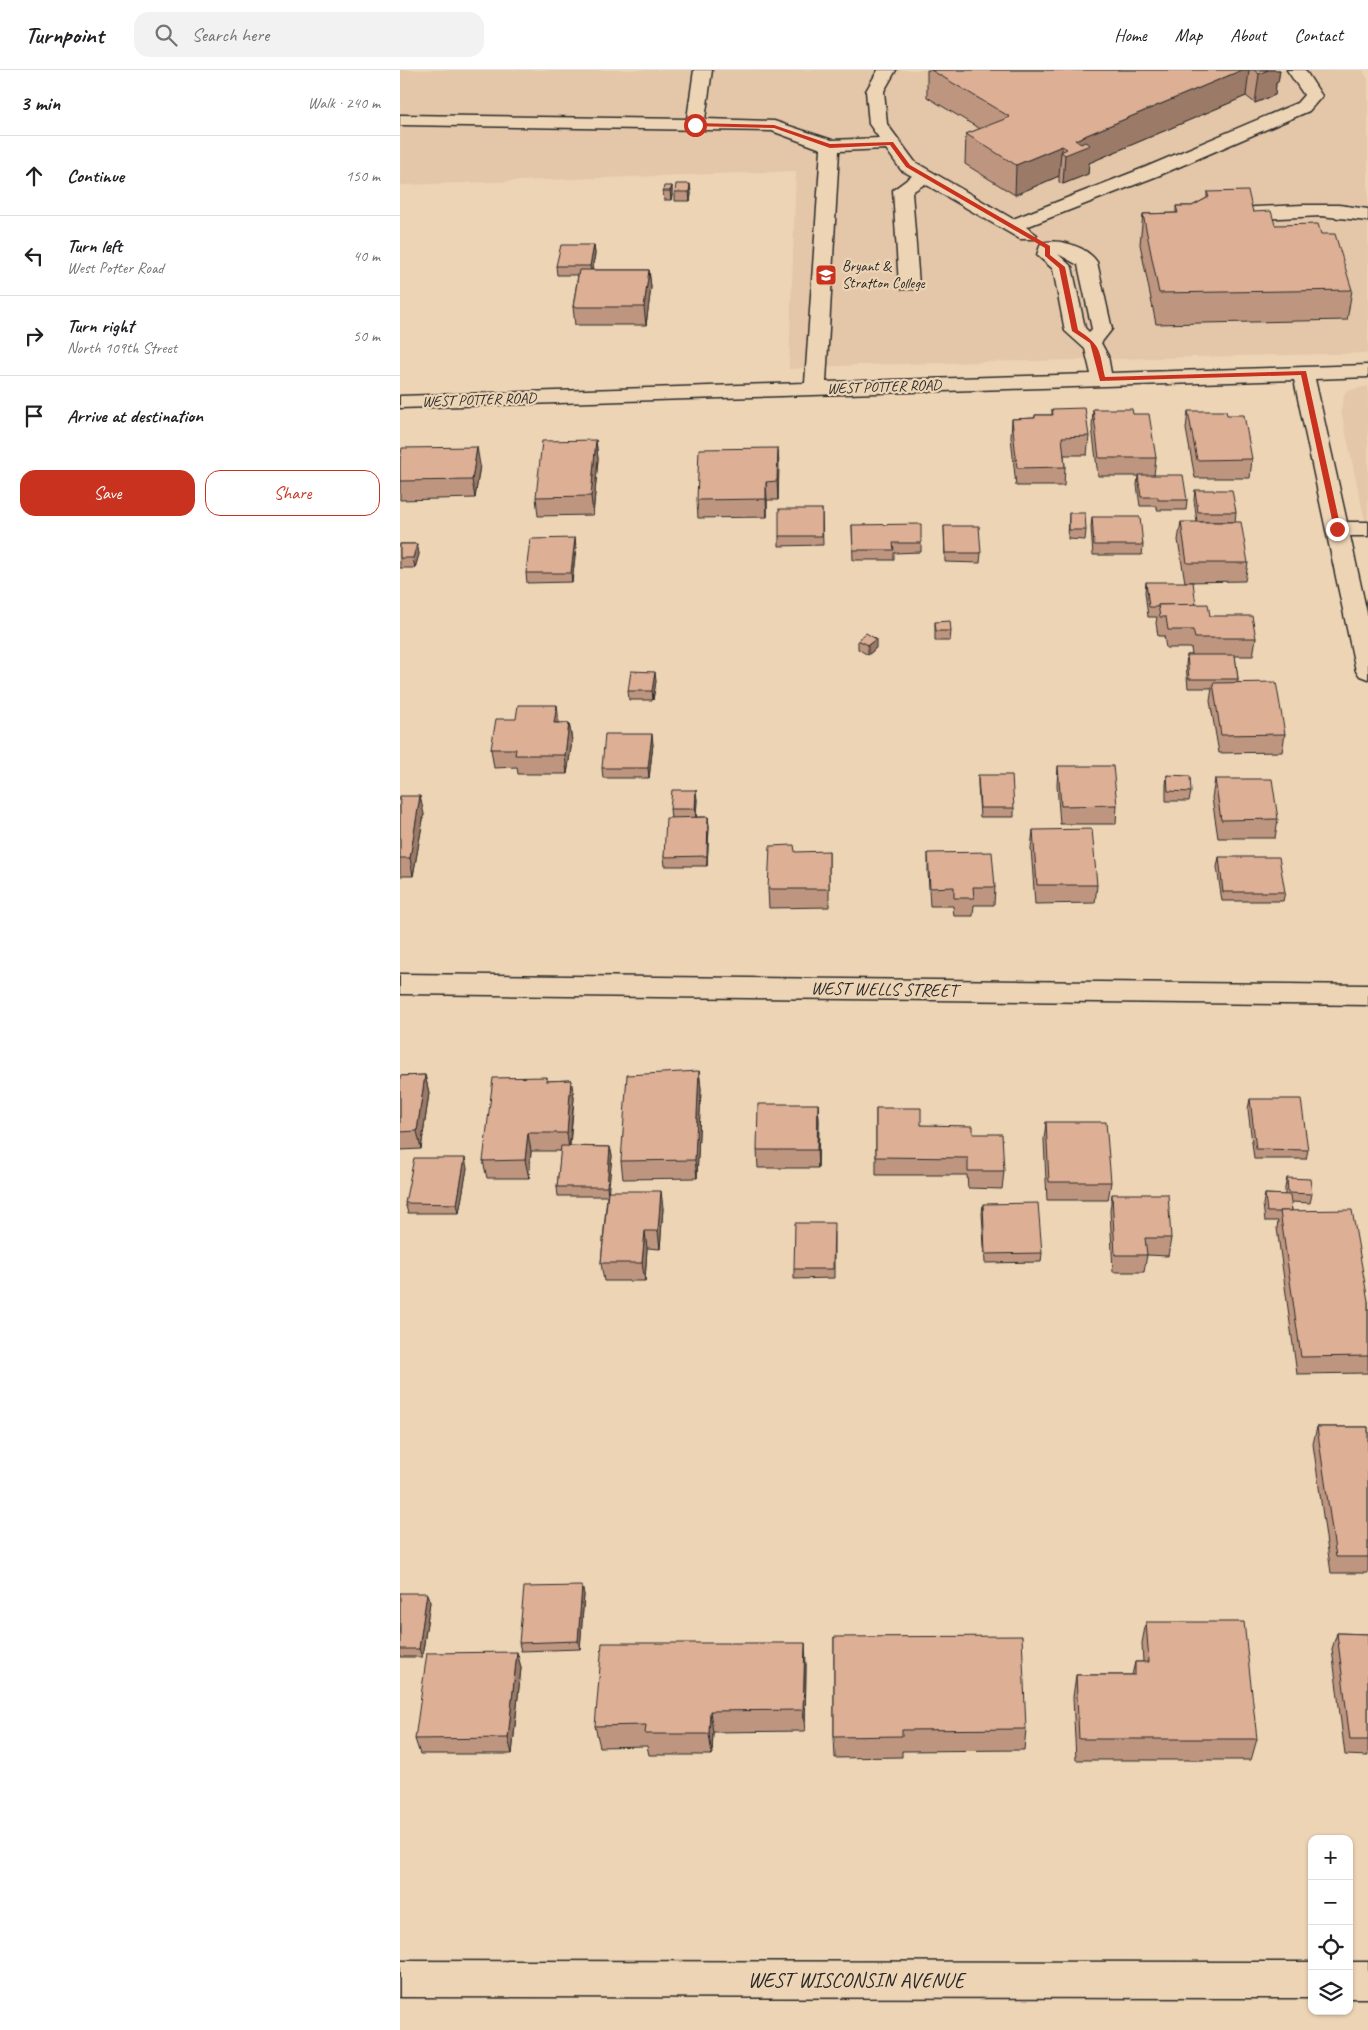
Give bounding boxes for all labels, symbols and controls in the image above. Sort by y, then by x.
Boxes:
search box [134,12,484,57]
text: Turnpoint [25,20,104,50]
icon: search [152,21,180,49]
text: Search here [192,23,269,47]
text: Home [1114,24,1147,46]
text: Map [1175,24,1202,46]
text: About [1230,24,1266,46]
text: Contact [1294,24,1343,46]
text: 3 min [20,90,60,116]
text: Walk · 240 m [308,93,380,113]
route start [684,114,707,137]
icon: ahead [20,162,48,190]
text: Continue [67,164,124,188]
text: 150 m [346,166,380,186]
text: Turn left [67,234,122,258]
icon: left [20,242,48,270]
text: 40 m [353,246,380,266]
place label: Bryant & Stratton College [842,257,926,293]
text: West Potter Road [67,258,164,278]
school or university icon: Bryant & Stratton College [814,263,838,287]
text: Turn right [67,314,134,338]
icon: right [20,322,48,350]
text: 50 m [353,326,380,346]
text: North 109th Street [67,338,177,358]
street label: WEST POTTER ROAD [827,375,943,398]
street label: WEST POTTER ROAD [422,388,538,411]
icon: arrive [20,402,48,430]
text: Arrive at destination [67,404,203,428]
button: Save [20,470,195,516]
button: Share [205,470,380,516]
route end [1326,518,1349,541]
street label: WEST WELLS STREET [811,977,962,1001]
map controls [1308,1835,1353,2015]
button: + [1308,1835,1353,1880]
button: − [1308,1880,1353,1925]
button: locate [1308,1925,1353,1970]
street label: WEST WISCONSIN AVENUE [748,1967,967,1993]
button: layers [1308,1970,1353,2015]

